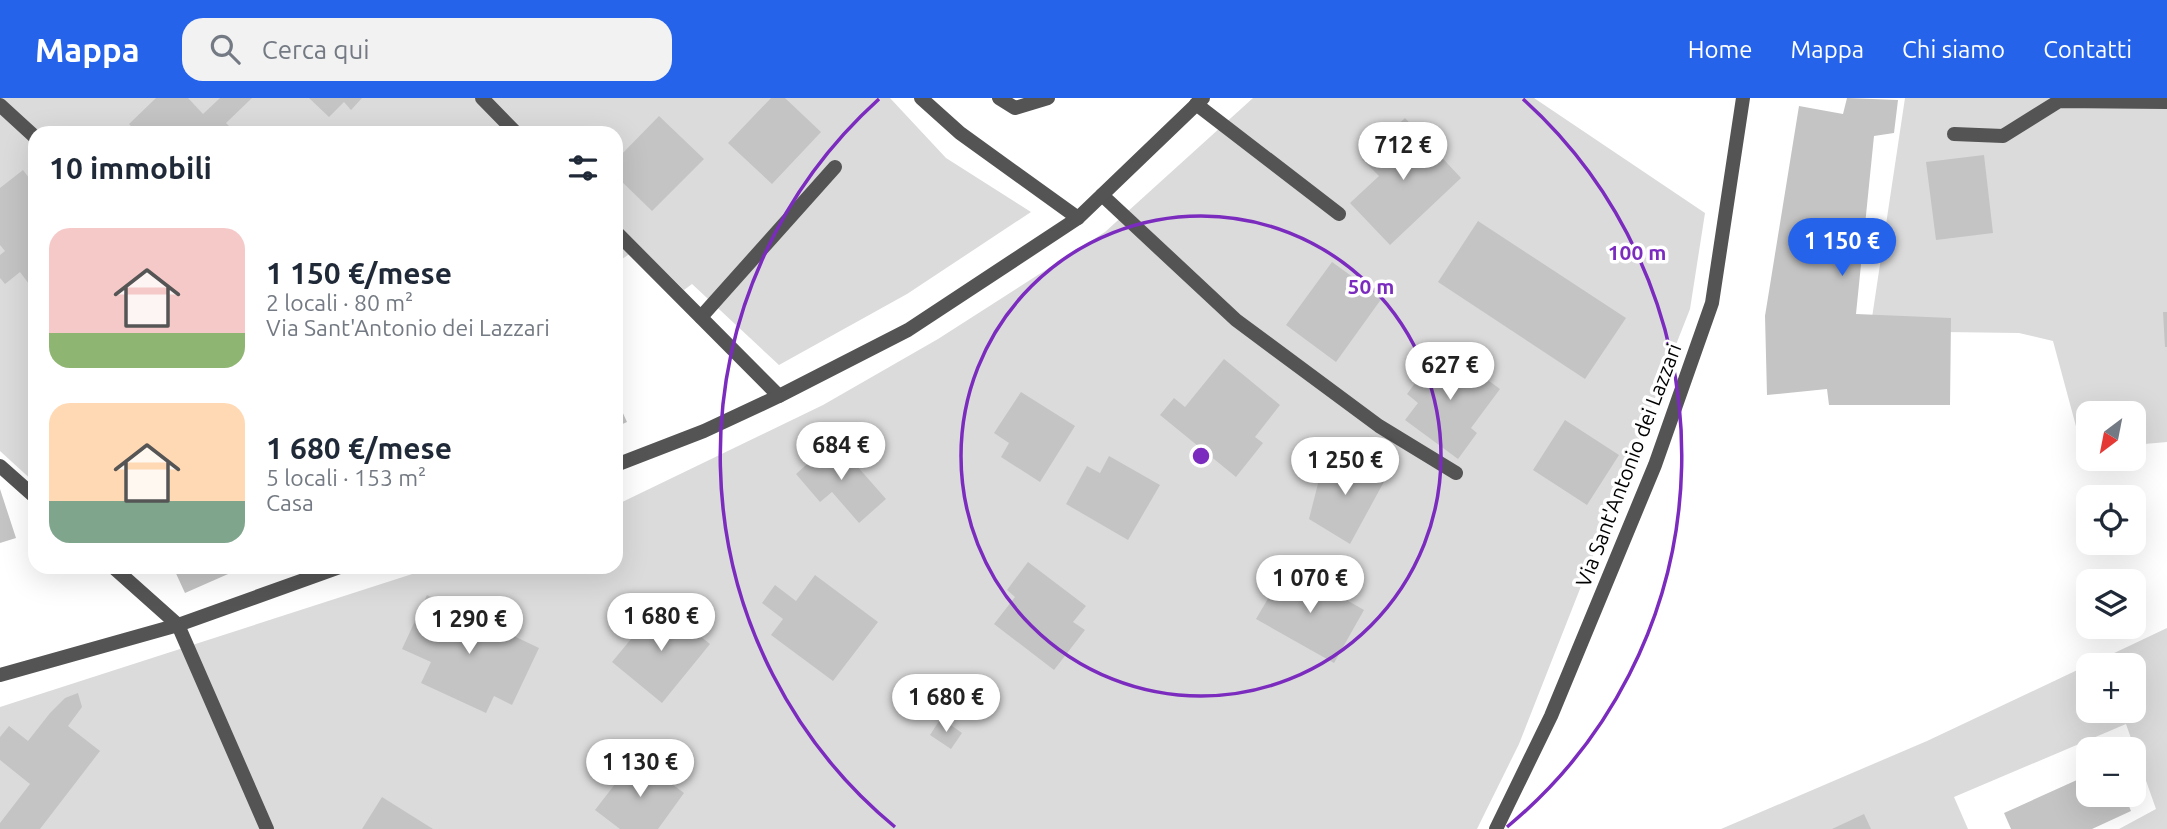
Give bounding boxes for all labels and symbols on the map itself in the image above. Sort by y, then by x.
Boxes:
pin: 712 € [1354,122,1452,182]
pin: 1 150 € [1777,218,1907,278]
text: 100 m [1608,240,1666,264]
text: 50 m [1348,274,1394,298]
street label: Via Sant'Antonio dei Lazzari [1570,340,1686,590]
pin: 627 € [1401,342,1499,402]
north arrow [2076,401,2146,471]
pin: 684 € [792,422,890,482]
pin: 1 250 € [1280,438,1410,497]
centre of rings [1189,444,1213,468]
pin: 1 070 € [1245,556,1375,615]
pin: 1 680 € [596,594,726,653]
pin: 1 290 € [404,596,534,656]
pin: 1 680 € [881,674,1011,734]
pin: 1 130 € [575,740,705,799]

